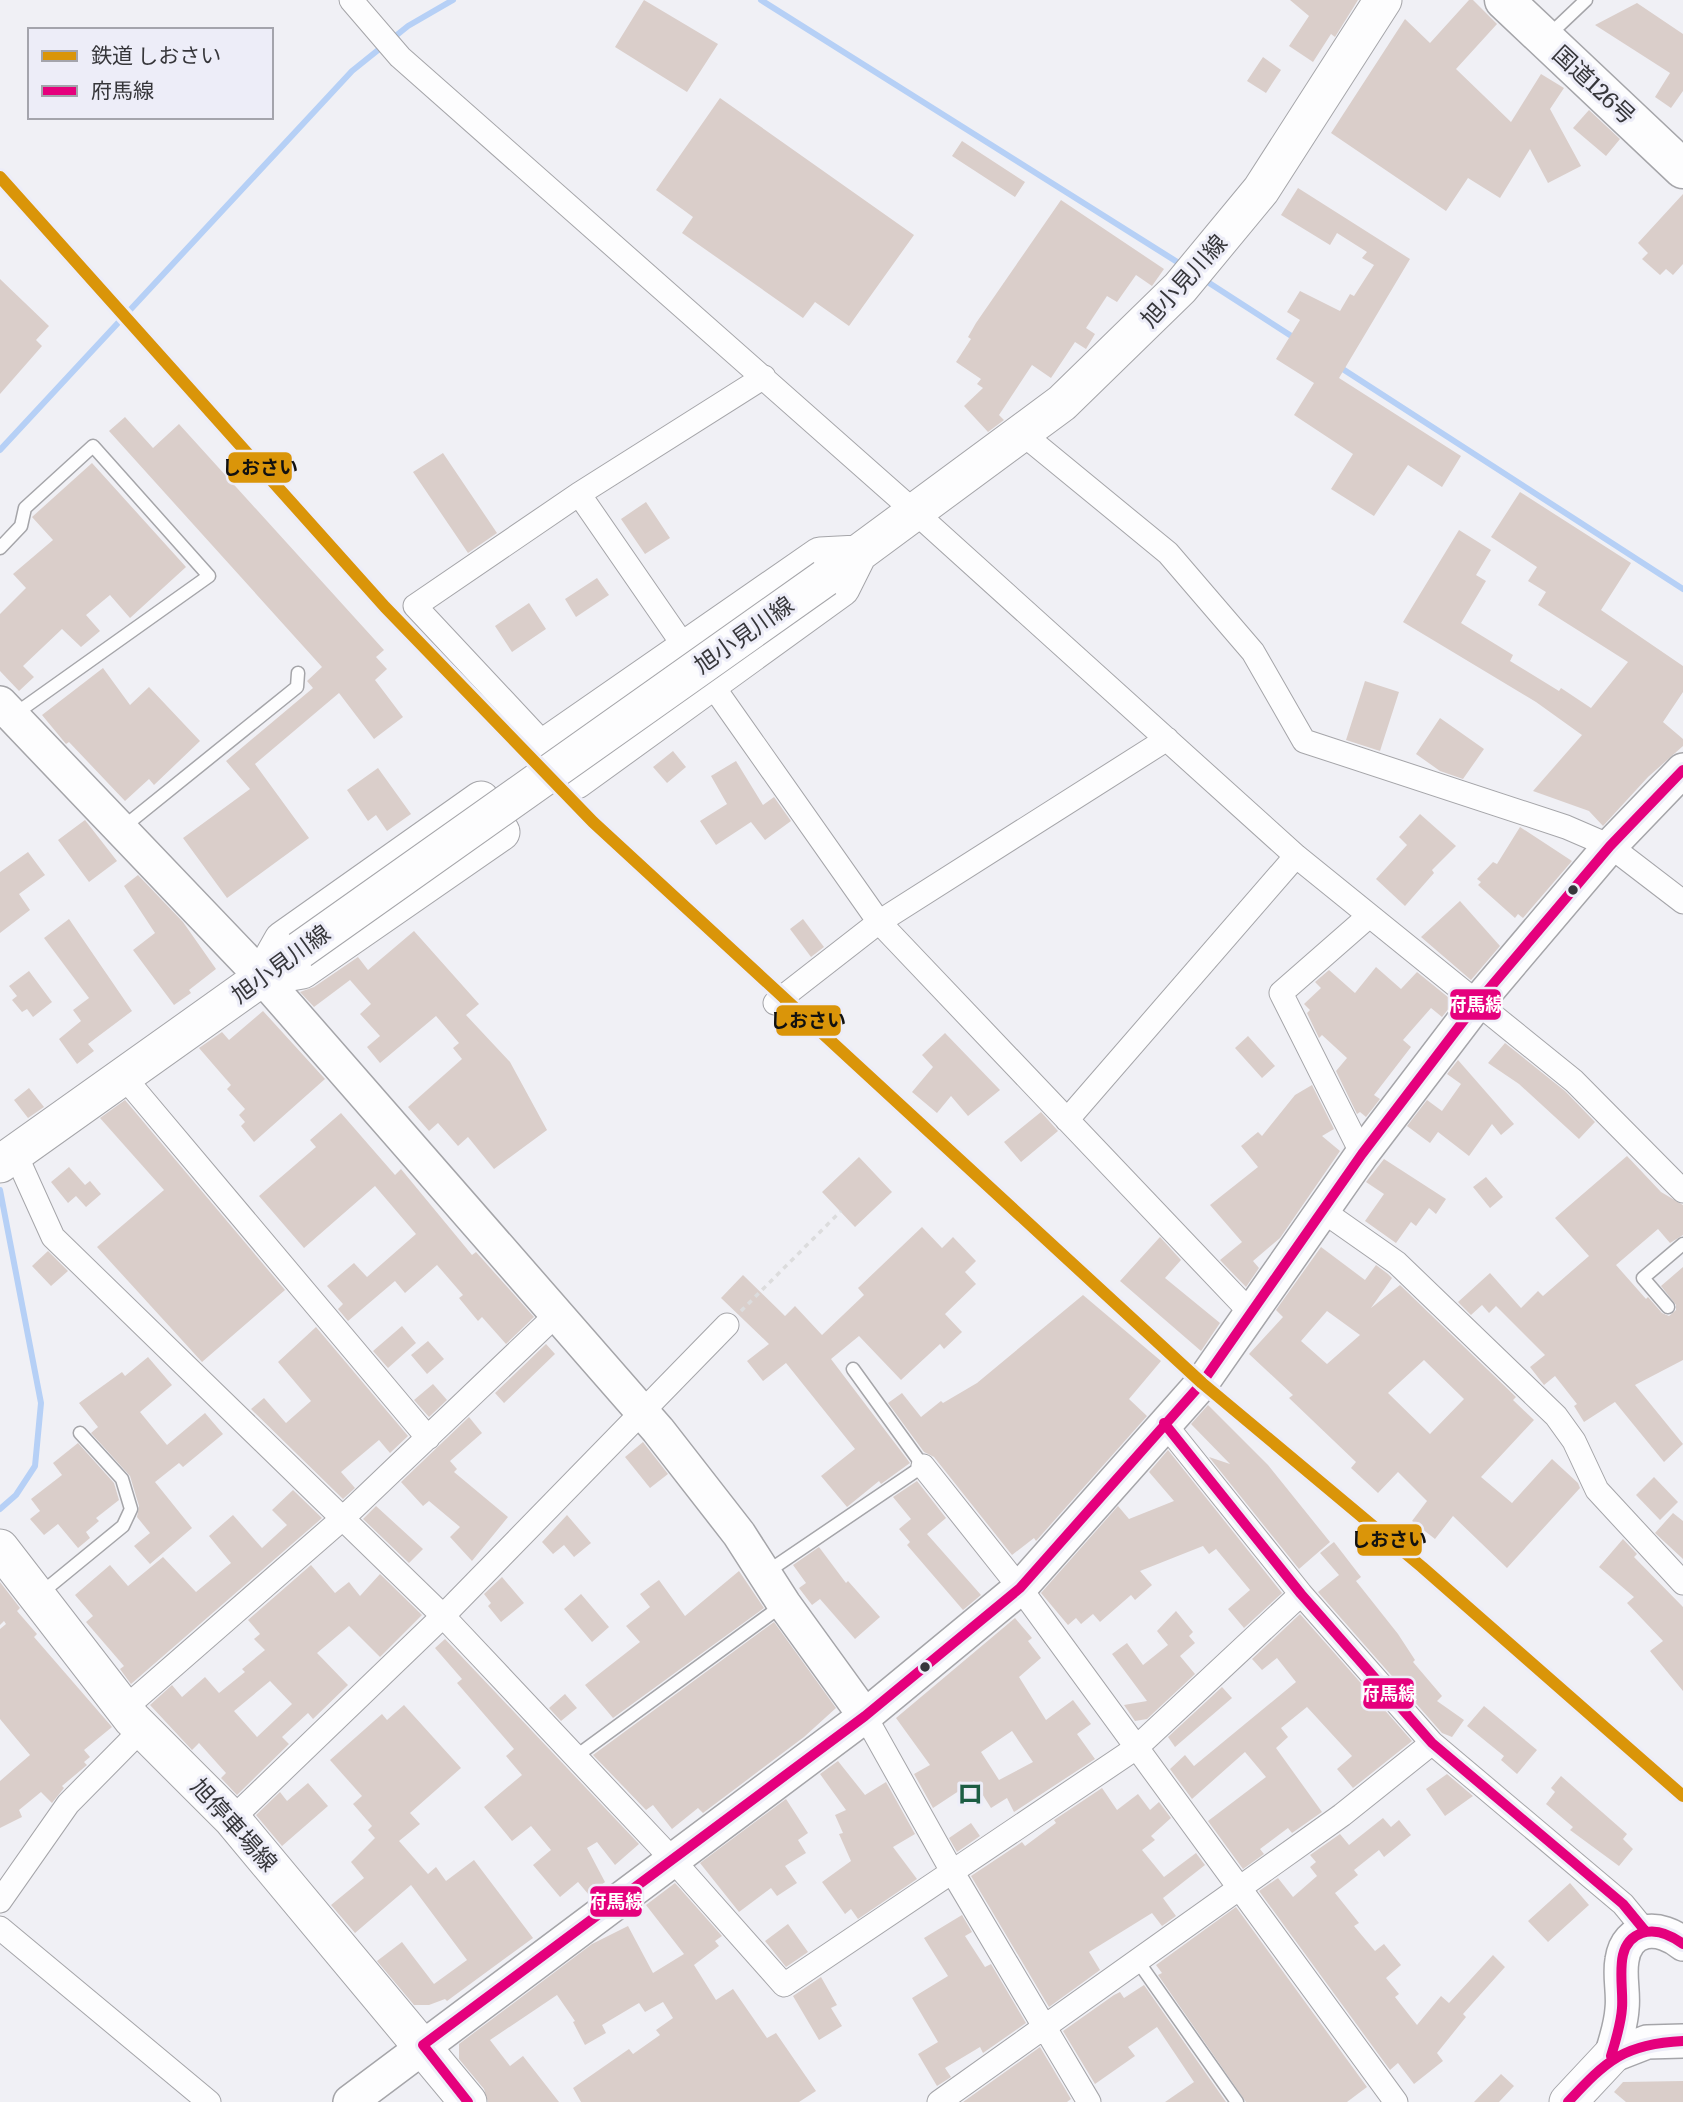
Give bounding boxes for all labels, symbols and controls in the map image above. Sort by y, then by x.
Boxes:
legend [28,28,273,119]
street label: 国道126号 [1546,36,1644,131]
text: 鉄道 しおさい [91,38,221,69]
text: 府馬線 [91,73,154,104]
street label: 旭小見川線 [1131,226,1234,334]
line badge: しおさい [227,451,293,484]
text: しおさい [222,452,298,480]
street label: 旭小見川線 [686,586,800,680]
unlabelled marker [1566,883,1580,897]
street label: 旭小見川線 [223,915,336,1010]
line badge: 府馬線 [1449,988,1502,1021]
text: 府馬線 [1447,989,1505,1017]
line badge: しおさい [775,1004,842,1037]
text: しおさい [770,1005,846,1033]
line badge: しおさい [1356,1523,1423,1557]
text: しおさい [1351,1524,1427,1552]
unlabelled marker [918,1660,932,1674]
line badge: 府馬線 [1362,1677,1415,1710]
text: 府馬線 [1360,1678,1418,1706]
street label: 旭停車場線 [184,1770,287,1878]
district label: ロ [957,1772,983,1811]
line badge: 府馬線 [589,1885,643,1918]
text: 府馬線 [587,1886,645,1914]

